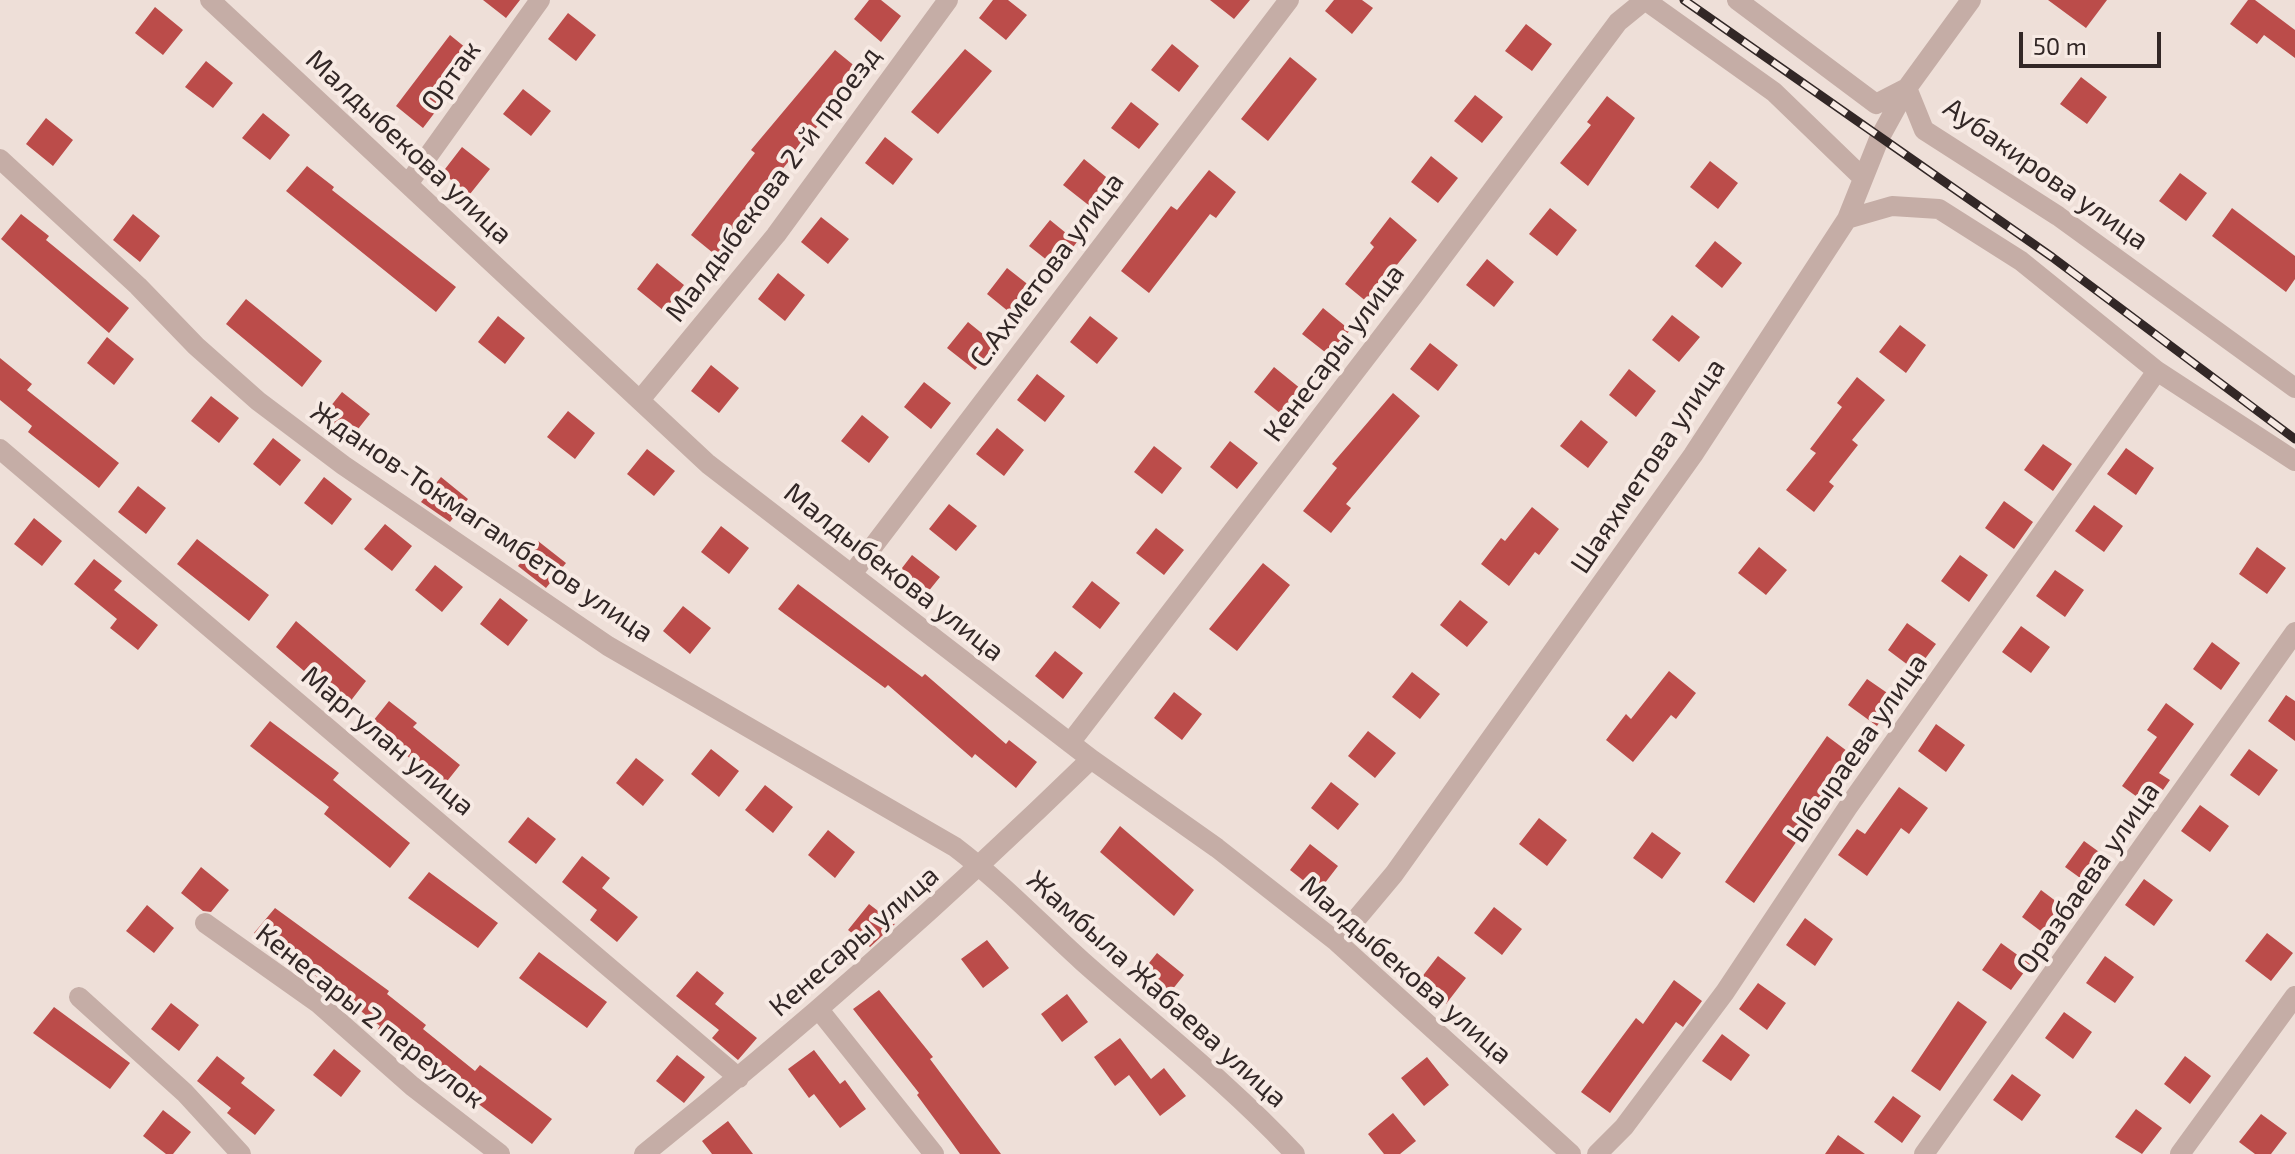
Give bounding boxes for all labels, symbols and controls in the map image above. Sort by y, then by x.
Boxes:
scale bar [2023,16,2165,66]
text: 50 m [2033,31,2087,60]
street label: Ортак [414,34,488,118]
street label: Малдыбекова 2-й проезд [658,40,888,328]
street label: Малдыбекова улица [299,43,519,251]
street label: Аубакирова улица [1937,91,2155,257]
street label: С.Ахметова улица [963,166,1131,374]
street label: Кенесары улица [1256,258,1412,448]
street label: Шаяхметова улица [1564,352,1732,580]
street label: Жданов-Токмагамбетов улица [304,395,660,649]
street label: Малдыбекова улица [777,476,1011,668]
street label: Ыбыраева улица [1779,647,1935,849]
street label: Маргулан улица [295,659,481,823]
street label: Оразбаева улица [2009,776,2167,980]
street label: Кенесары улица [762,858,946,1024]
street label: Жамбыла Жабаева улица [1020,863,1294,1115]
street label: Малдыбекова улица [1293,869,1519,1071]
street label: Кенесары 2 переулок [249,916,491,1116]

